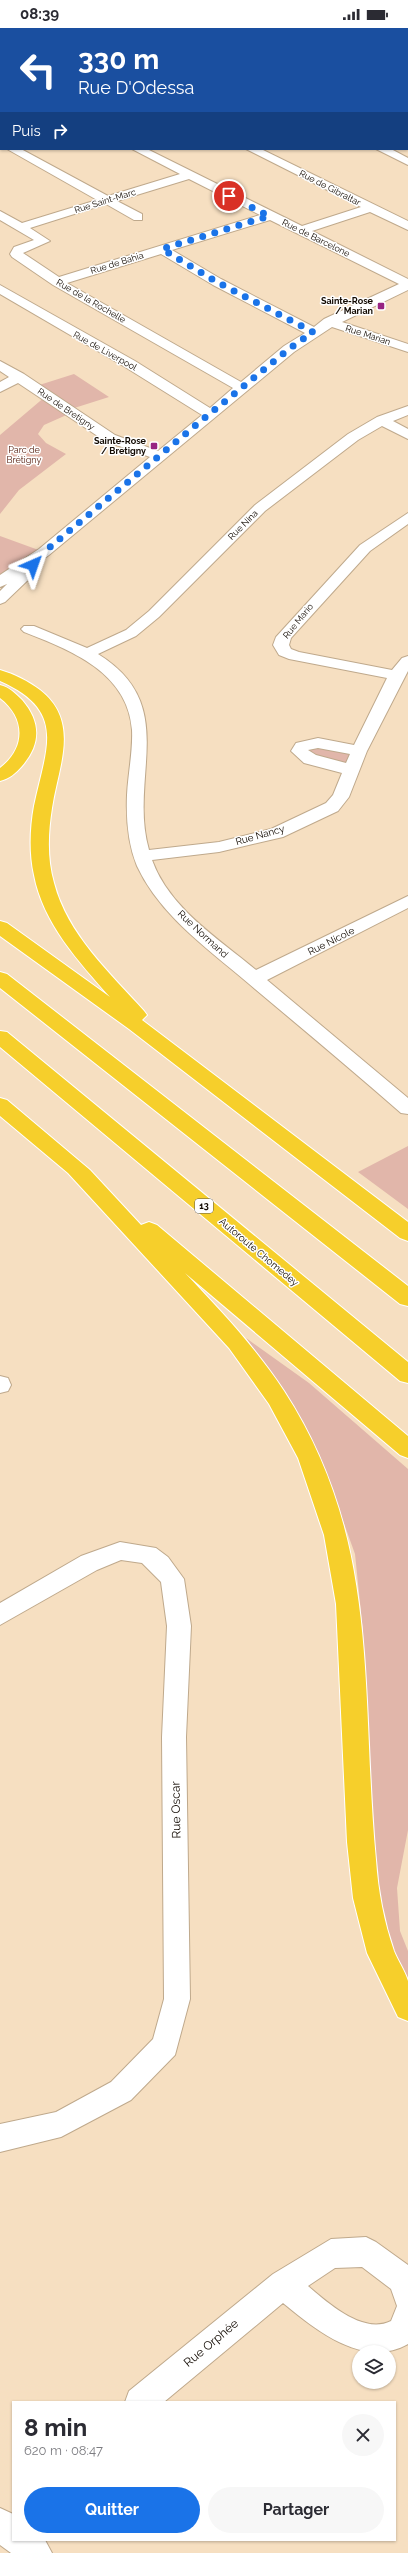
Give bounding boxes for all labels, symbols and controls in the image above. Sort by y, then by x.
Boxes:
text: 08:39 [20,5,59,23]
text: 330 m [78,43,159,76]
icon: left [12,44,64,96]
text: Rue D'Odessa [78,77,194,98]
icon: right [49,120,71,142]
text: Puis [12,122,41,140]
street label: Rue de Gibraltar [298,168,363,208]
pin [212,179,246,213]
icon: arrive [218,185,240,207]
street label: Rue Saint-Marc [73,187,137,215]
street label: Rue de Barcelone [280,217,352,259]
street label: Rue de Bahia [89,250,145,276]
street label: Rue de la Rochelle [55,277,128,325]
place label: Sainte-Rose / Marian [321,296,374,316]
marker: Sainte-Rose / Marian [376,301,386,311]
street label: Rue Marian [344,323,392,347]
street label: Rue de Liverpool [72,329,139,373]
street label: Rue de Bretigny [36,386,97,432]
place label: Sainte-Rose / Bretigny [94,436,147,456]
marker: Sainte-Rose / Bretigny [149,441,159,451]
park label: Parc de Brétigny [7,445,42,465]
street label: Rue Nina [226,508,260,542]
position arrow [12,544,54,586]
street label: Rue Mario [281,602,315,640]
street label: Rue Nancy [234,823,286,847]
street label: Rue Normand [176,908,230,960]
street label: Rue Nicole [306,925,356,957]
road number: 13 [195,1199,213,1213]
street label: Autoroute Chomedey [217,1216,301,1289]
street label: Rue Oscar [168,1781,183,1839]
street label: Rue Orphée [181,2316,241,2370]
map controls [352,2345,396,2389]
button: layers [352,2345,396,2389]
text: 8 min [24,2413,87,2442]
button: close [342,2414,384,2456]
text: 620 m · 08:47 [24,2443,103,2458]
button: Quitter [24,2487,200,2533]
button: Partager [208,2487,384,2533]

